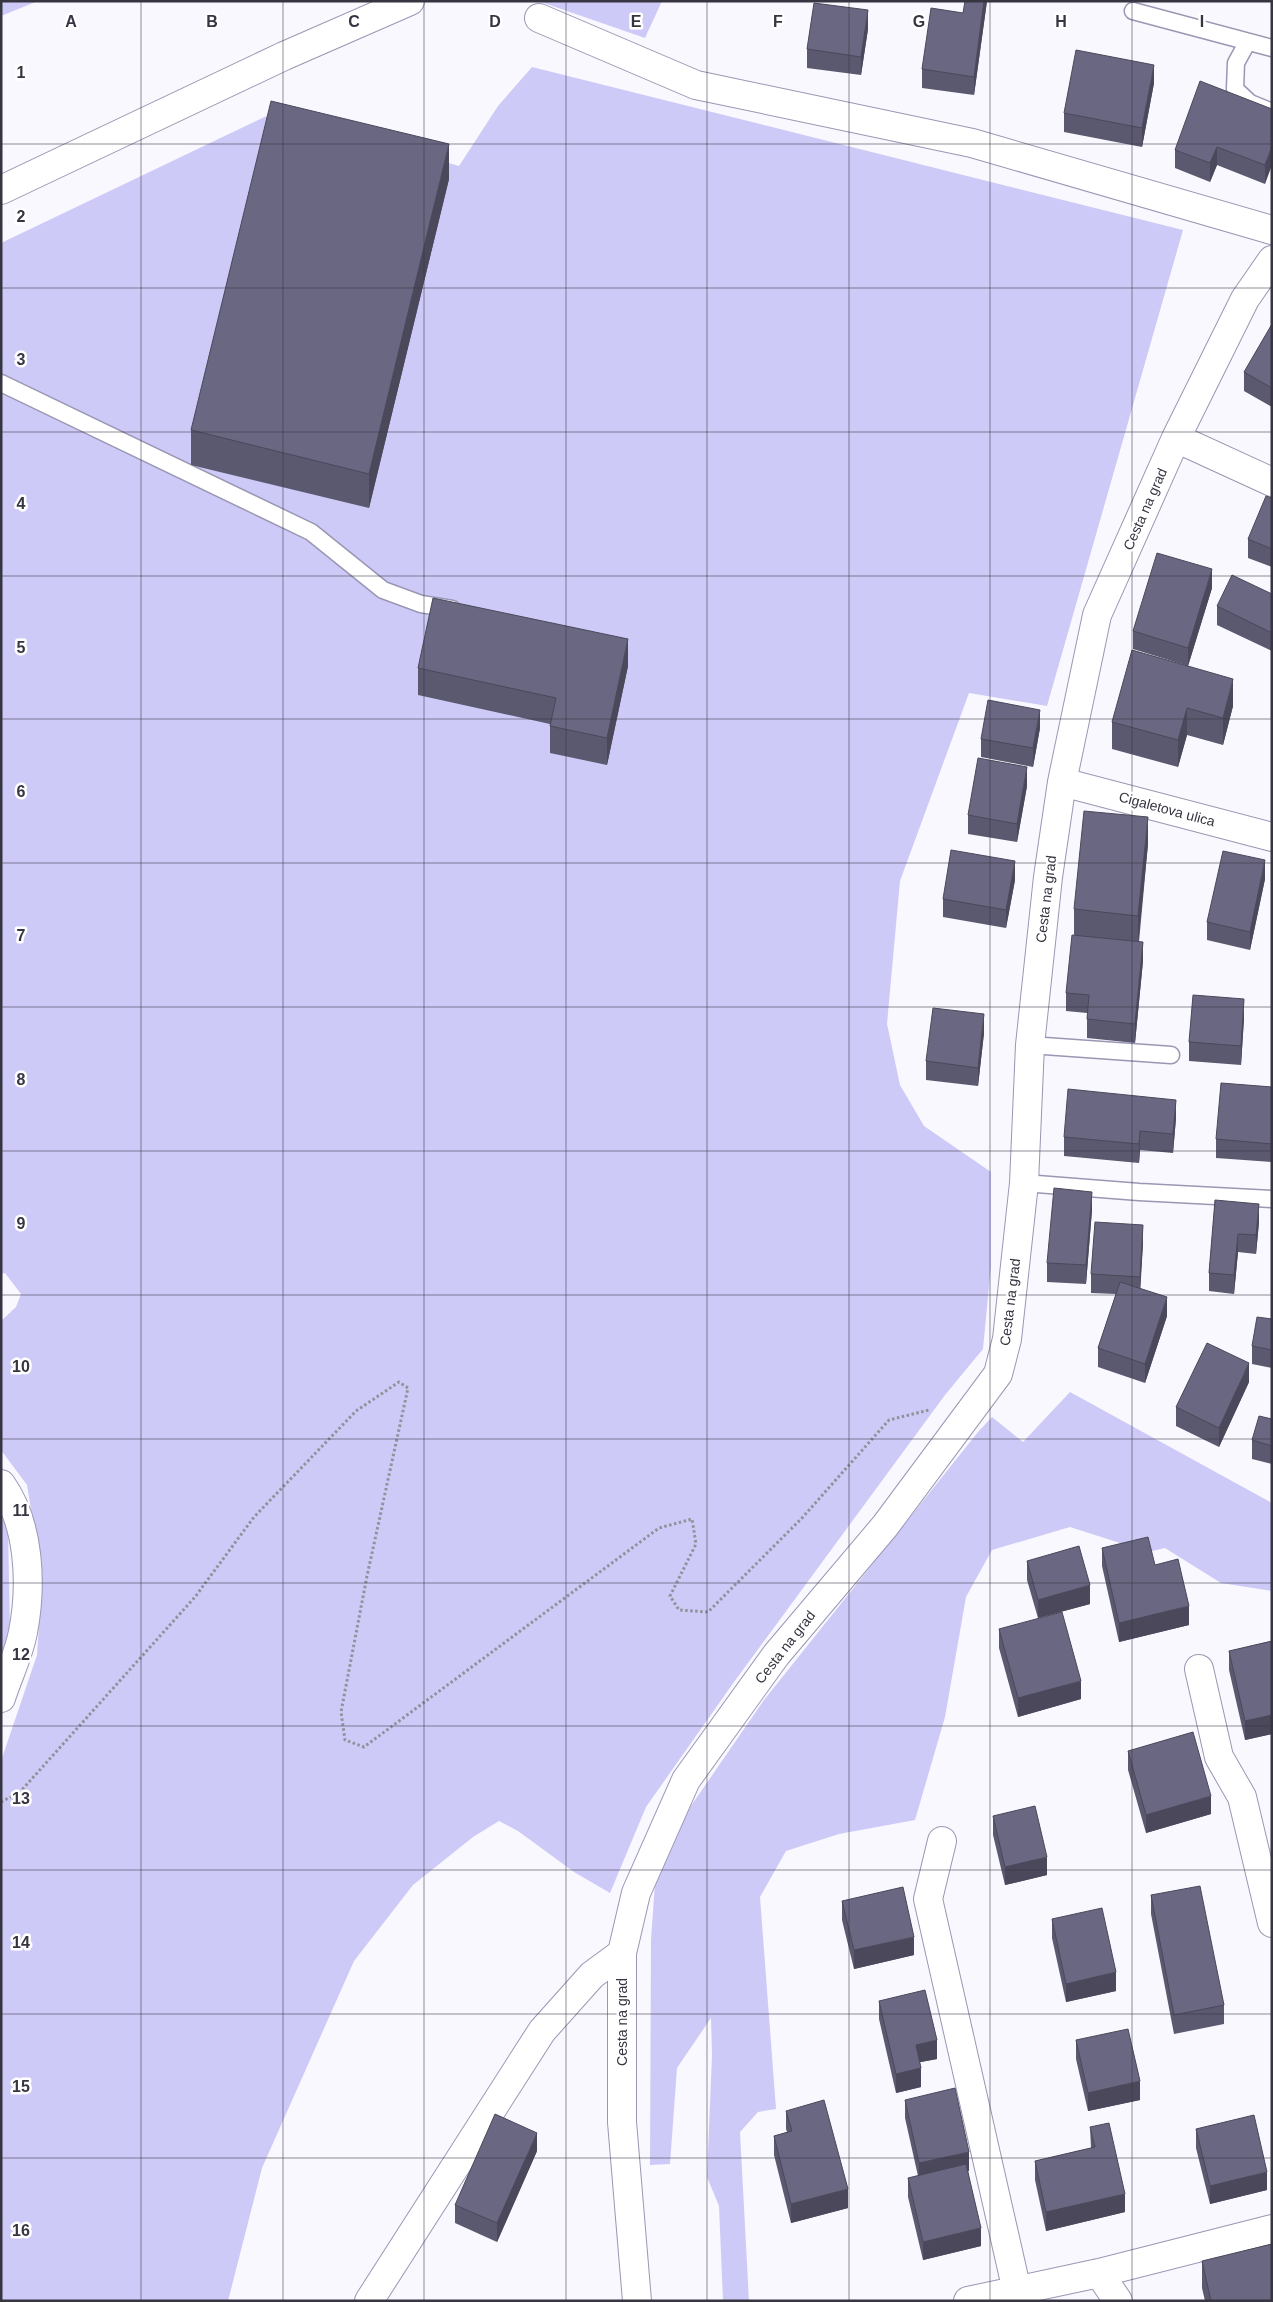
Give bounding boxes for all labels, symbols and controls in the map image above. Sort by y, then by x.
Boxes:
text: A [65,13,77,30]
text: B [206,13,218,30]
text: C [348,13,360,30]
text: D [489,13,501,30]
text: E [631,13,642,30]
text: F [773,13,783,30]
text: G [913,13,925,30]
text: H [1055,13,1067,30]
text: I [1200,13,1204,30]
text: 1 [17,64,26,81]
text: 2 [17,208,26,225]
text: 3 [17,351,26,368]
street label: Cesta na grad [1120,466,1170,552]
text: 4 [17,495,26,512]
text: 5 [17,639,26,656]
text: 6 [17,783,26,800]
street label: Cigaletova ulica [1117,788,1217,830]
street label: Cesta na grad [1033,854,1059,944]
text: 7 [17,927,26,944]
text: 8 [17,1071,26,1088]
text: 9 [17,1215,26,1232]
street label: Cesta na grad [997,1257,1023,1347]
text: 10 [12,1358,30,1375]
text: 11 [13,1502,30,1519]
street label: Cesta na grad [752,1607,818,1687]
text: 12 [12,1646,30,1663]
text: 13 [12,1790,30,1807]
text: 14 [12,1934,30,1951]
street label: Cesta na grad [614,1978,630,2066]
text: 15 [12,2078,30,2095]
text: 16 [12,2222,30,2239]

